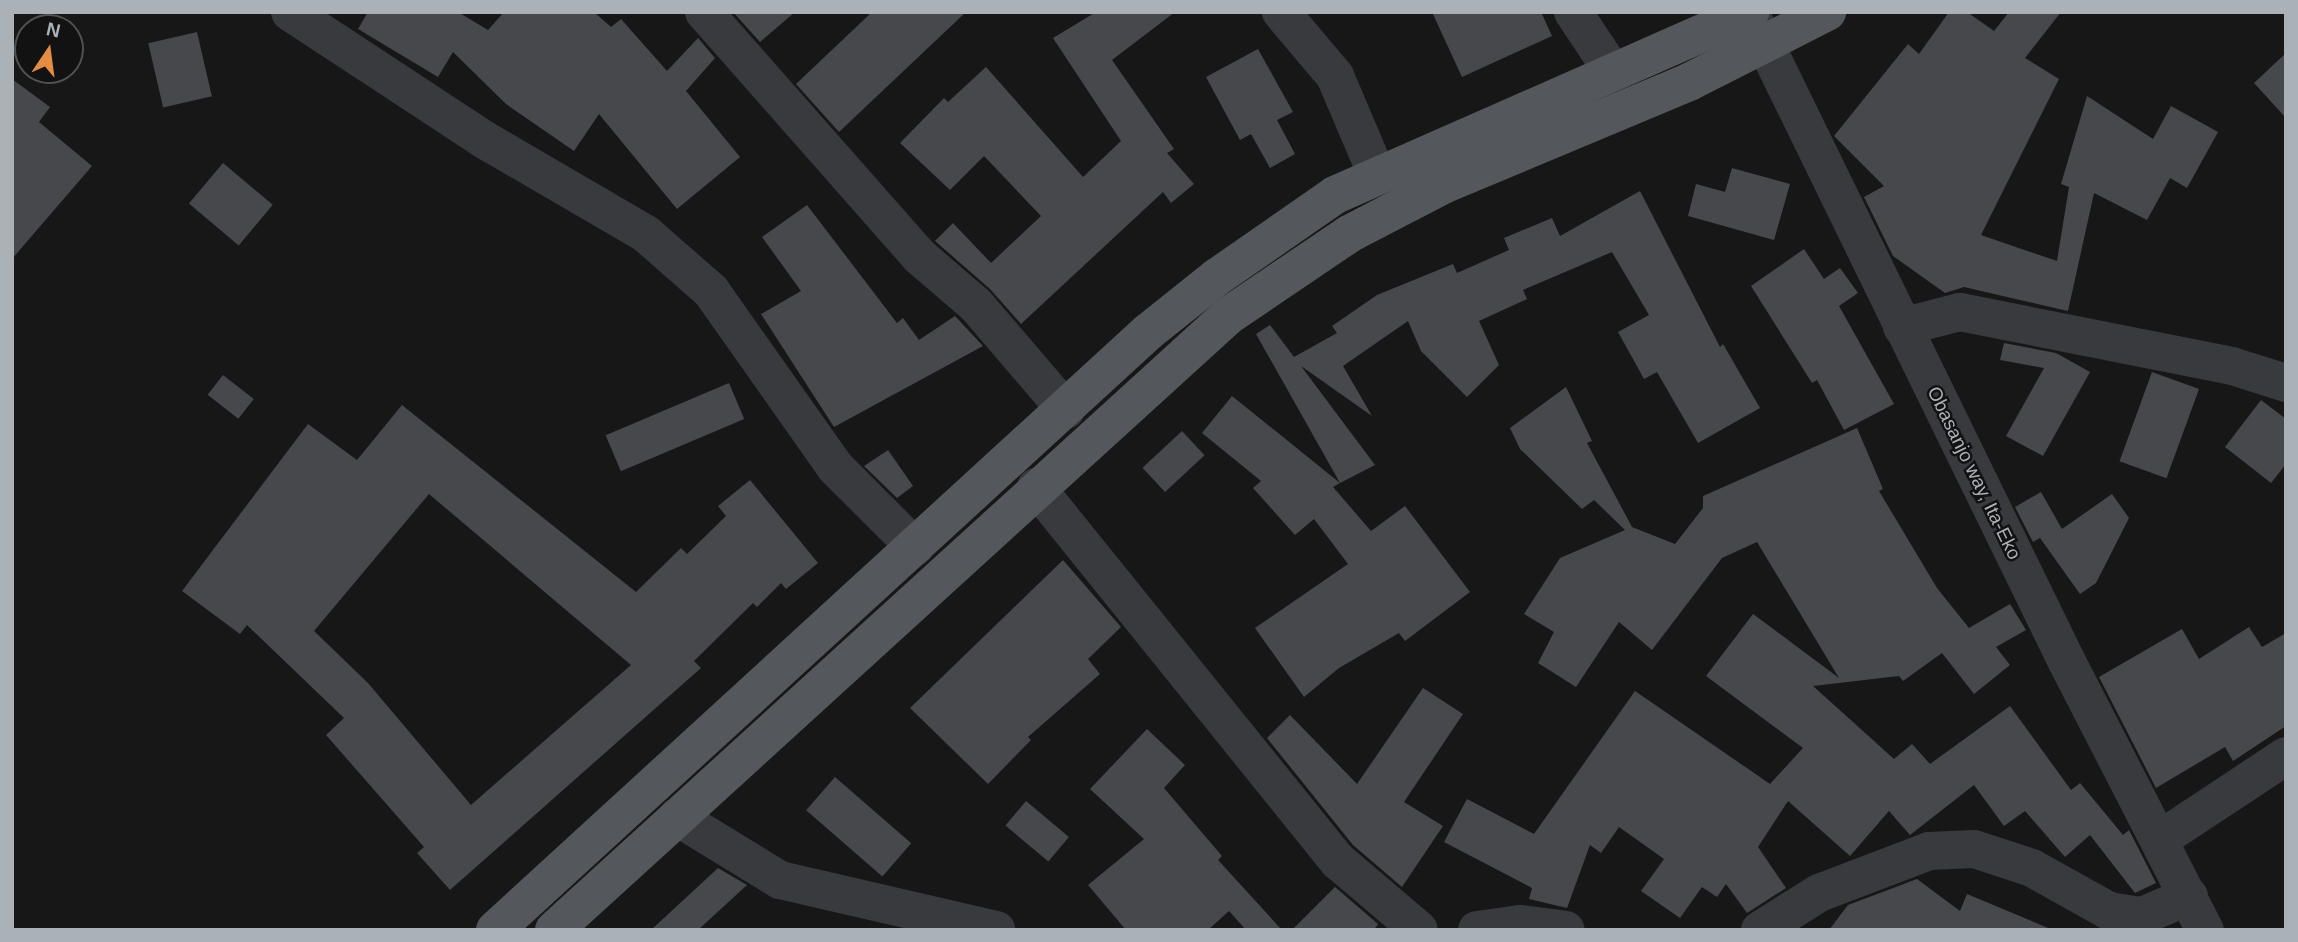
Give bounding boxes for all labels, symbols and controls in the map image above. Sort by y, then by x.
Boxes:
north arrow [14,14,84,84]
text: N [44,18,62,42]
street label: Obasanjo way, Ita-Eko [1922,383,2026,563]

